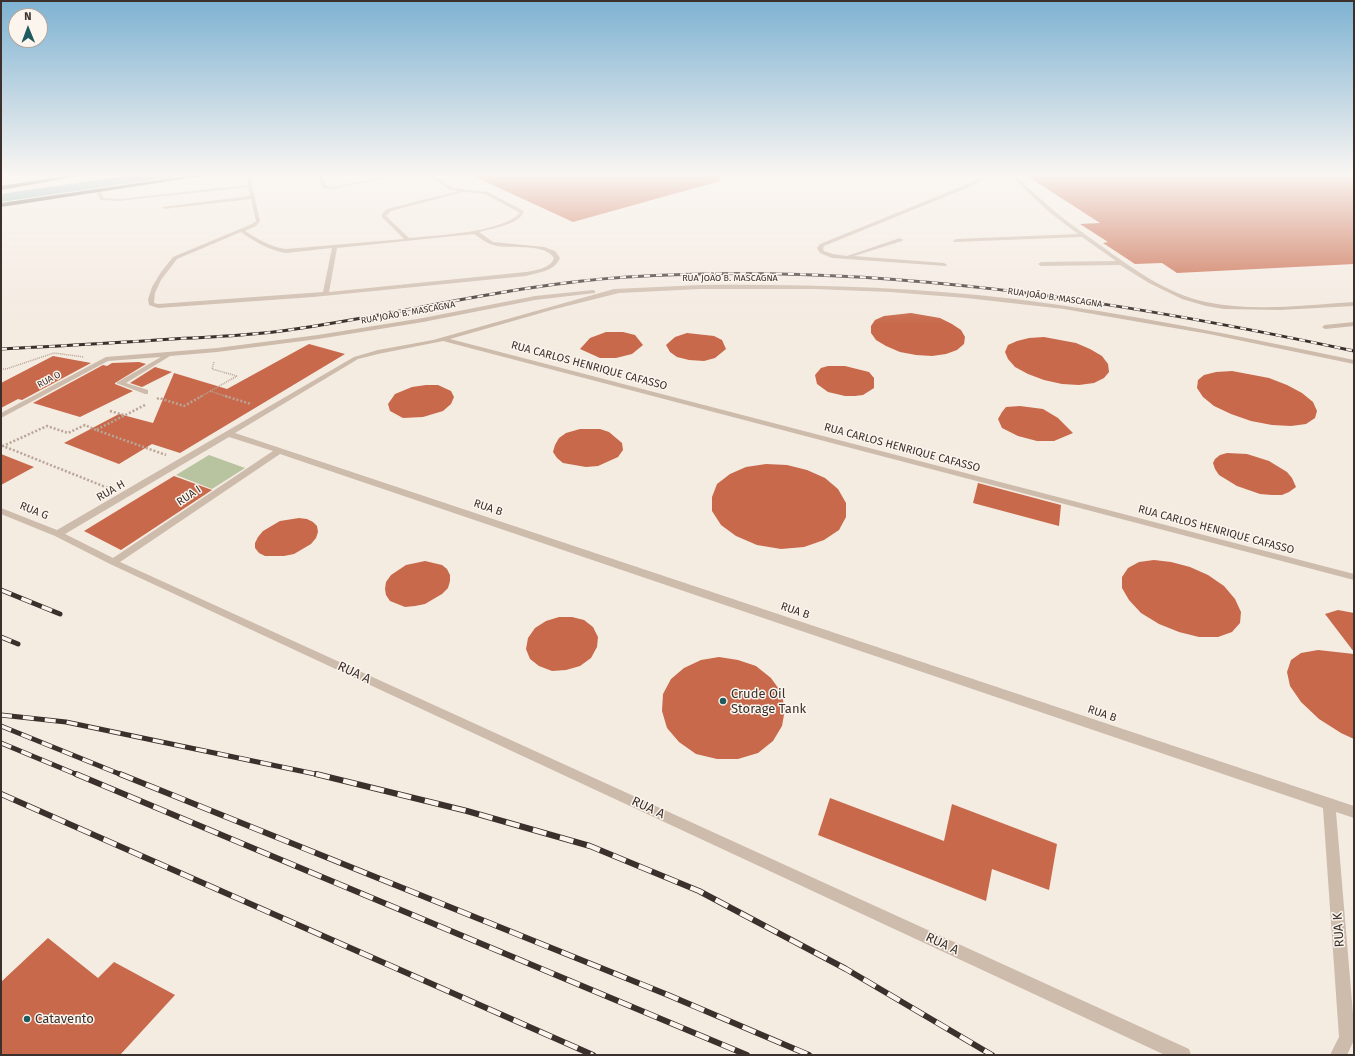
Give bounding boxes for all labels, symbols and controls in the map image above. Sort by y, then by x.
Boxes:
north arrow [8,8,48,48]
text: N [24,10,32,23]
street label: RUA JOÃO B. MASCAGNA [682,273,778,283]
street label: RUA JOÃO B. MASCAGNA [1007,286,1103,310]
street label: RUA JOÃO B. MASCAGNA [360,299,456,327]
street label: RUA CARLOS HENRIQUE CAFASSO [509,339,669,393]
street label: RUA O [35,369,63,391]
street label: RUA CARLOS HENRIQUE CAFASSO [822,421,982,475]
street label: RUA H [95,478,127,504]
street label: RUA I [174,483,204,509]
street label: RUA B [472,497,504,519]
street label: RUA G [18,499,50,523]
street label: RUA CARLOS HENRIQUE CAFASSO [1136,503,1296,557]
street label: RUA B [779,600,811,622]
street label: RUA A [335,659,373,687]
place label: Crude Oil Storage Tank [731,686,806,717]
marker: Crude Oil Storage Tank [718,696,728,706]
street label: RUA B [1086,703,1118,725]
street label: RUA A [629,794,667,822]
street label: RUA K [1330,912,1348,948]
street label: RUA A [923,930,961,958]
place label: Catavento [35,1011,94,1027]
marker: Catavento [22,1014,32,1024]

